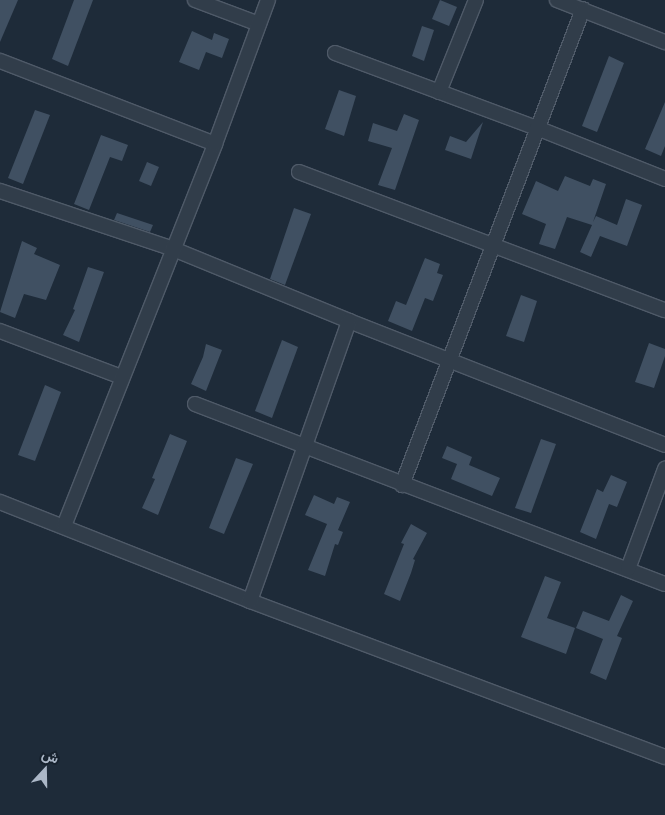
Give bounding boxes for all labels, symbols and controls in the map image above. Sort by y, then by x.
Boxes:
north arrow [20,745,70,795]
text: ش [40,746,61,766]

